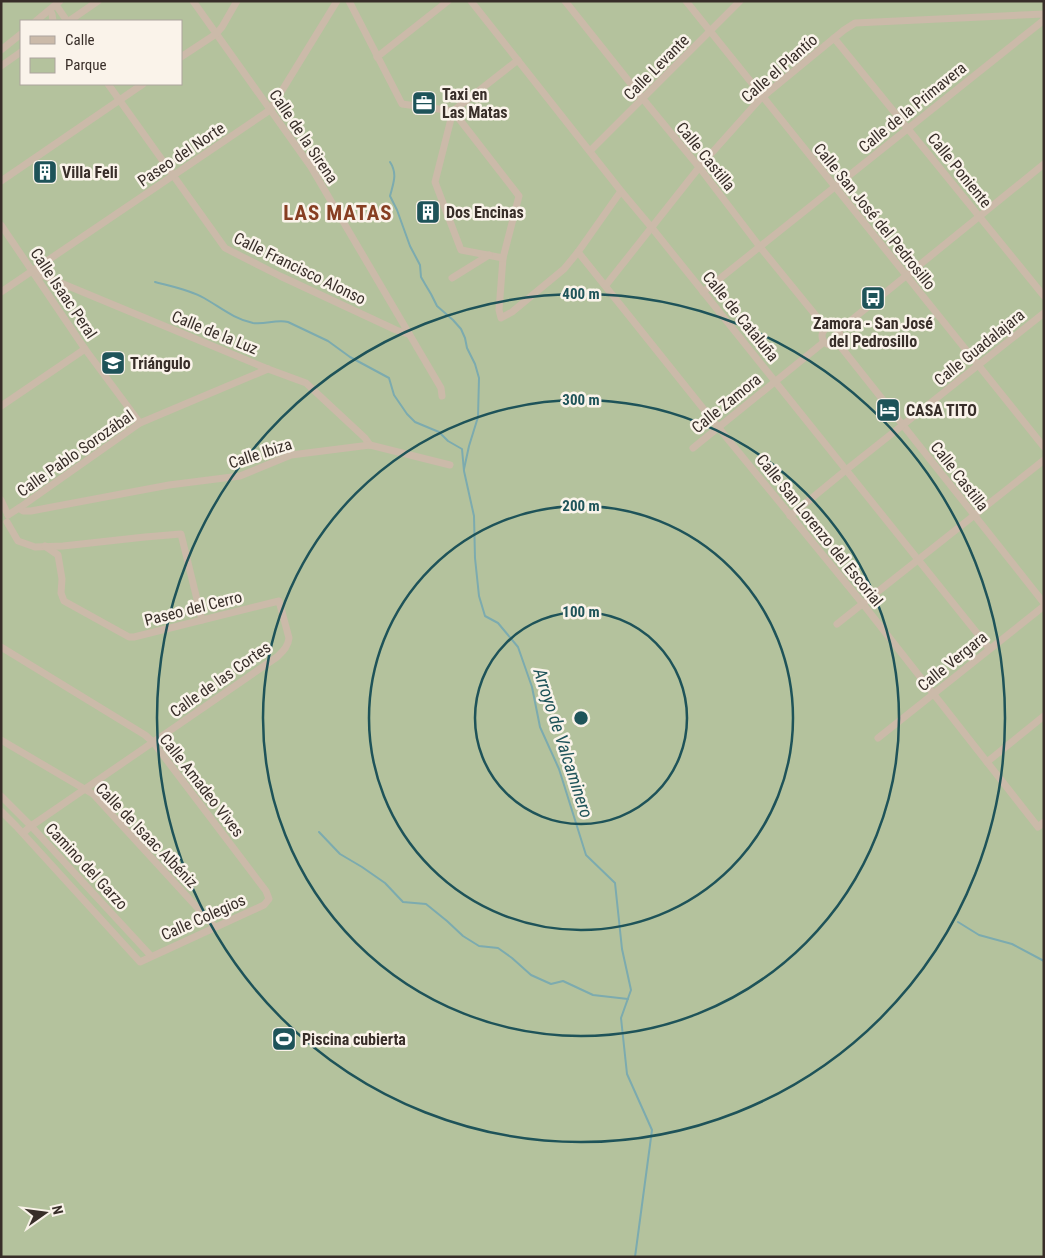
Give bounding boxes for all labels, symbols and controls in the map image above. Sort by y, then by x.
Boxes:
legend [20,20,182,85]
street label: Calle el Plantío [737,30,821,107]
text: Calle [65,31,95,49]
street label: Calle Levante [620,31,693,104]
text: Parque [65,56,107,74]
street label: Calle de la Primavera [855,58,970,157]
place label: Taxi en Las Matas [442,85,508,122]
street label: Calle de la Sirena [265,86,342,187]
office icon: Taxi en Las Matas [411,90,437,116]
street label: Paseo del Norte [134,118,229,191]
street label: Calle Castilla [672,118,739,194]
street label: Calle Poniente [924,129,996,212]
street label: Calle San José del Pedrosillo [810,139,940,293]
building icon: Villa Feli [32,159,58,185]
place label: Villa Feli [62,163,118,182]
building icon: Dos Encinas [415,199,441,225]
district label: LAS MATAS [283,201,393,225]
place label: Dos Encinas [446,203,524,222]
street label: Calle Francisco Alonso [231,228,369,309]
street label: Calle Isaac Peral [26,244,101,342]
street label: Calle de Cataluña [699,267,783,365]
text: 400 m [562,285,600,303]
bus stop icon: Zamora - San José del Pedrosillo [860,285,886,311]
street label: Calle Guadalajara [930,305,1028,390]
street label: Calle de la Luz [169,307,261,358]
place label: Zamora - San José del Pedrosillo [813,314,933,351]
school or university icon: Triángulo [100,350,126,376]
place label: Triángulo [130,354,191,373]
street label: Calle Zamora [688,370,765,437]
text: 300 m [562,391,600,409]
hotel icon: CASA TITO [875,397,901,423]
place label: CASA TITO [906,401,977,420]
street label: Calle Pablo Sorozábal [13,406,137,501]
street label: Calle Ibiza [226,434,294,473]
street label: Calle Castilla [927,438,993,515]
street label: Calle San Lorenzo del Escorial [752,450,887,610]
text: 200 m [562,497,600,515]
street label: Paseo del Cerro [142,587,244,630]
text: 100 m [562,603,600,621]
street label: Calle Vergara [914,628,991,695]
street label: Calle de las Cortes [166,638,274,721]
water label: Arroyo de Valcaminero [529,664,598,820]
centre of rings [572,709,590,727]
street label: Calle Amadeo Vives [155,730,248,841]
street label: Calle de Isaac Albéniz [92,779,202,892]
street label: Camino del Garzo [42,819,132,914]
street label: Calle Colegios [158,890,248,945]
sports icon: Piscina cubierta [271,1026,297,1052]
place label: Piscina cubierta [302,1030,406,1049]
north arrow [20,1188,70,1238]
text: N [49,1204,66,1216]

